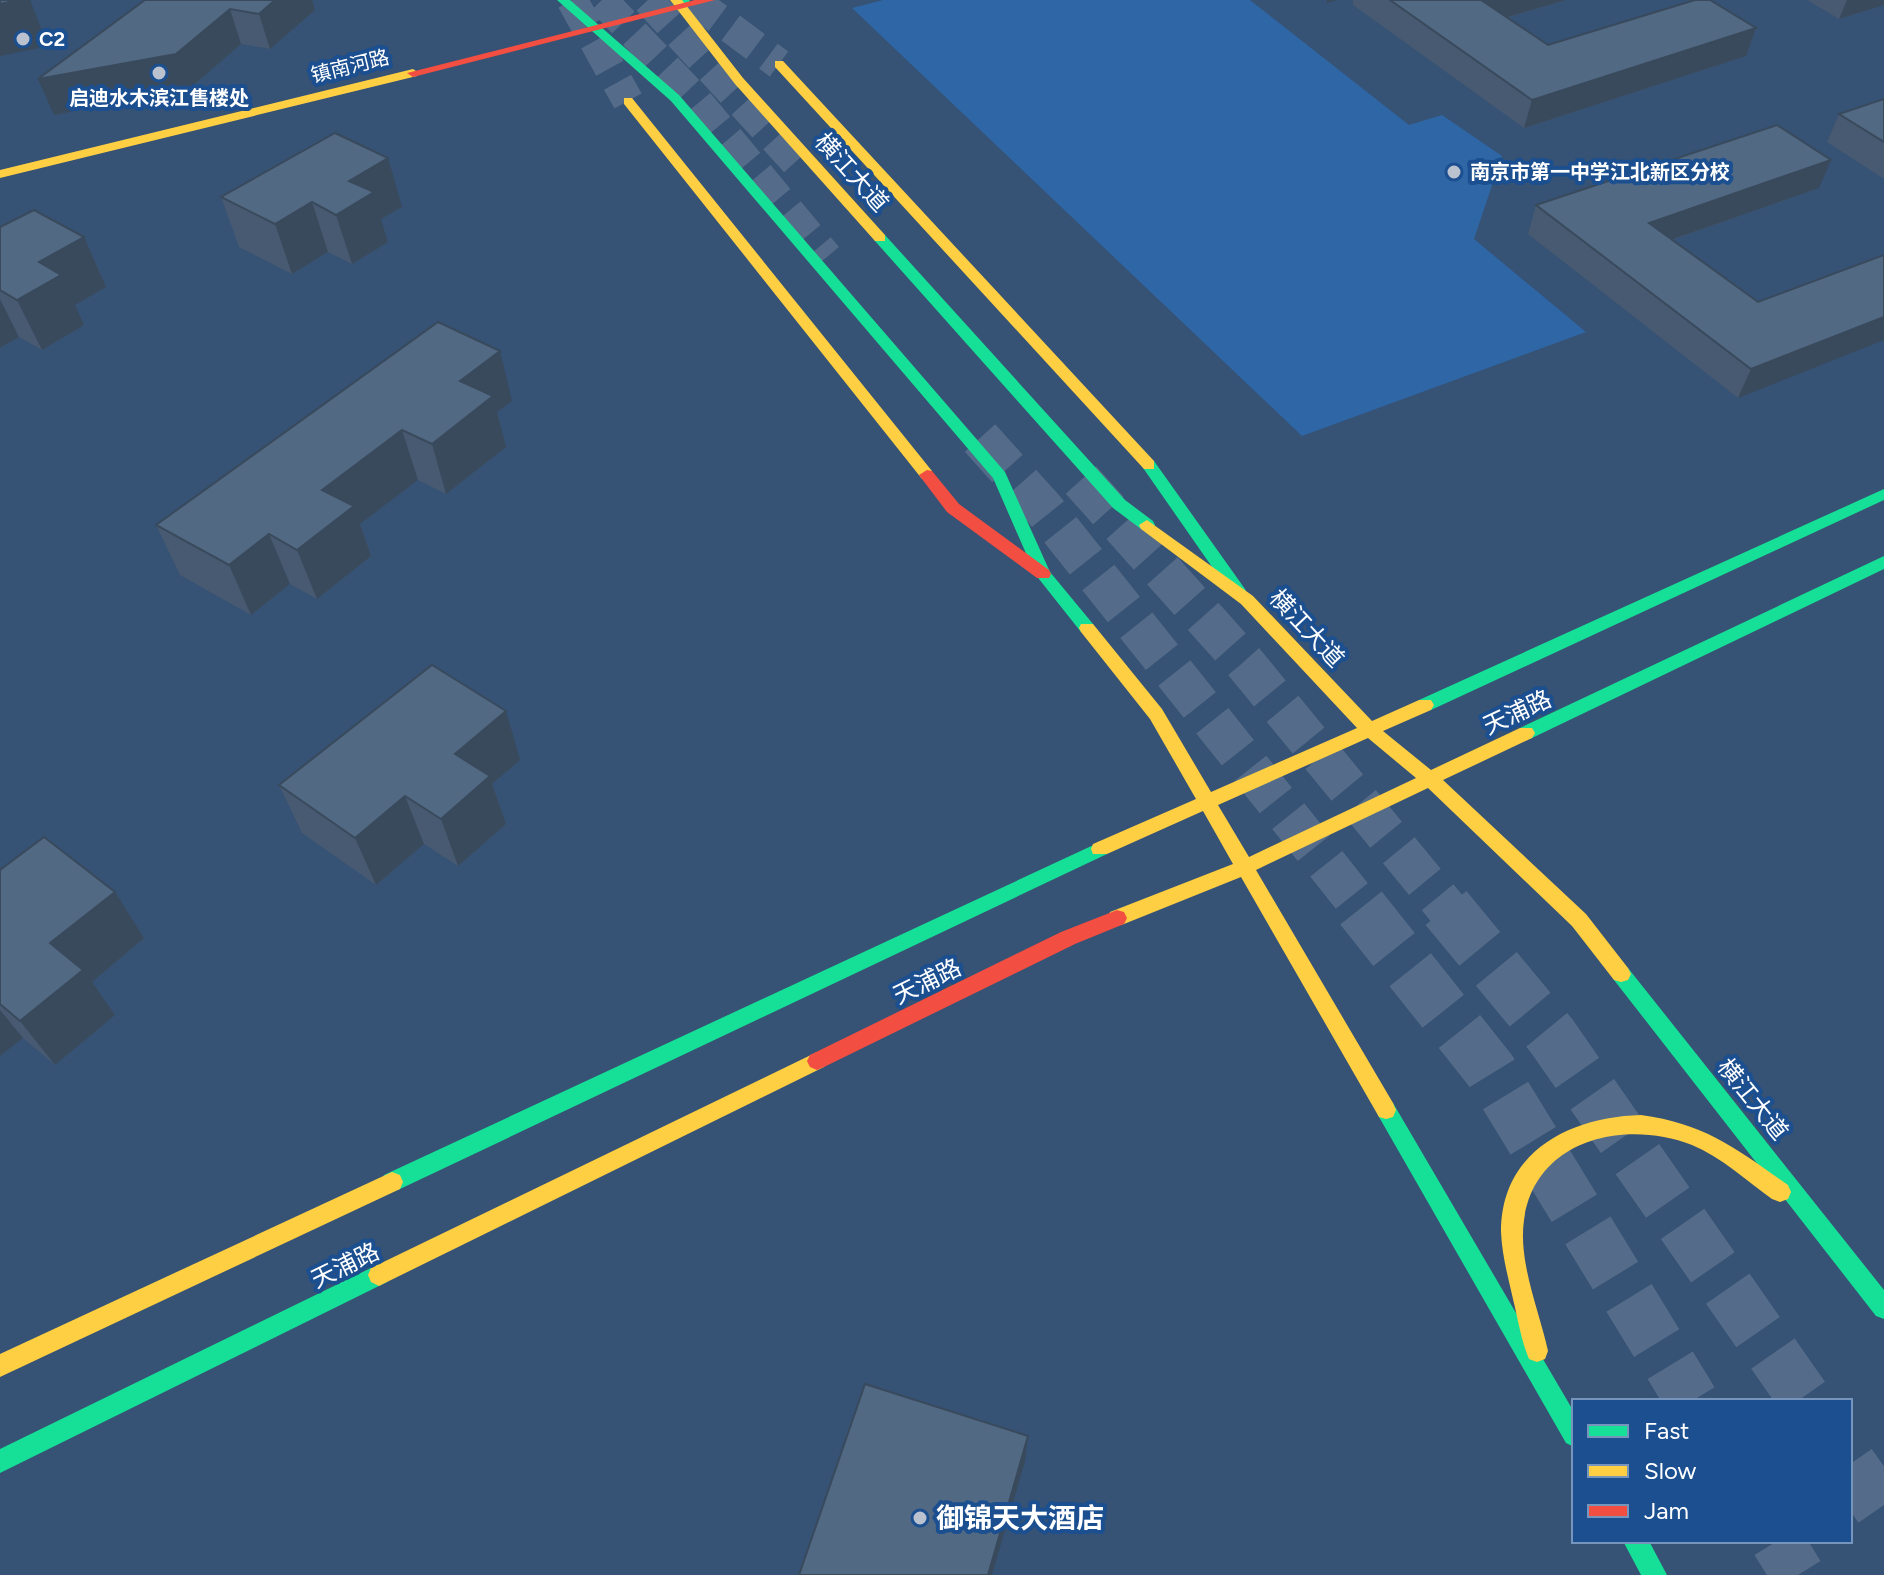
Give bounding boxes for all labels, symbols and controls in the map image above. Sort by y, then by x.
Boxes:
place label: C2 [39,27,65,51]
marker: C2 [14,30,32,48]
street label: 镇南河路 [308,45,392,87]
marker: 启迪水木滨江售楼处 [150,64,168,82]
place label: 启迪水木滨江售楼处 [69,86,249,110]
street label: 横江大道 [809,127,895,217]
place label: 南京市第一中学江北新区分校 [1470,160,1730,184]
marker: 南京市第一中学江北新区分校 [1445,163,1463,181]
street label: 横江大道 [1264,583,1350,673]
street label: 天浦路 [1478,684,1556,740]
street label: 天浦路 [888,952,966,1010]
street label: 横江大道 [1712,1053,1794,1145]
street label: 天浦路 [306,1236,384,1294]
legend [1572,1399,1852,1543]
text: Fast [1644,1416,1689,1445]
text: Slow [1644,1456,1697,1485]
text: Jam [1644,1496,1689,1525]
place label: 御锦天大酒店 [936,1501,1104,1535]
marker: 御锦天大酒店 [911,1509,929,1527]

